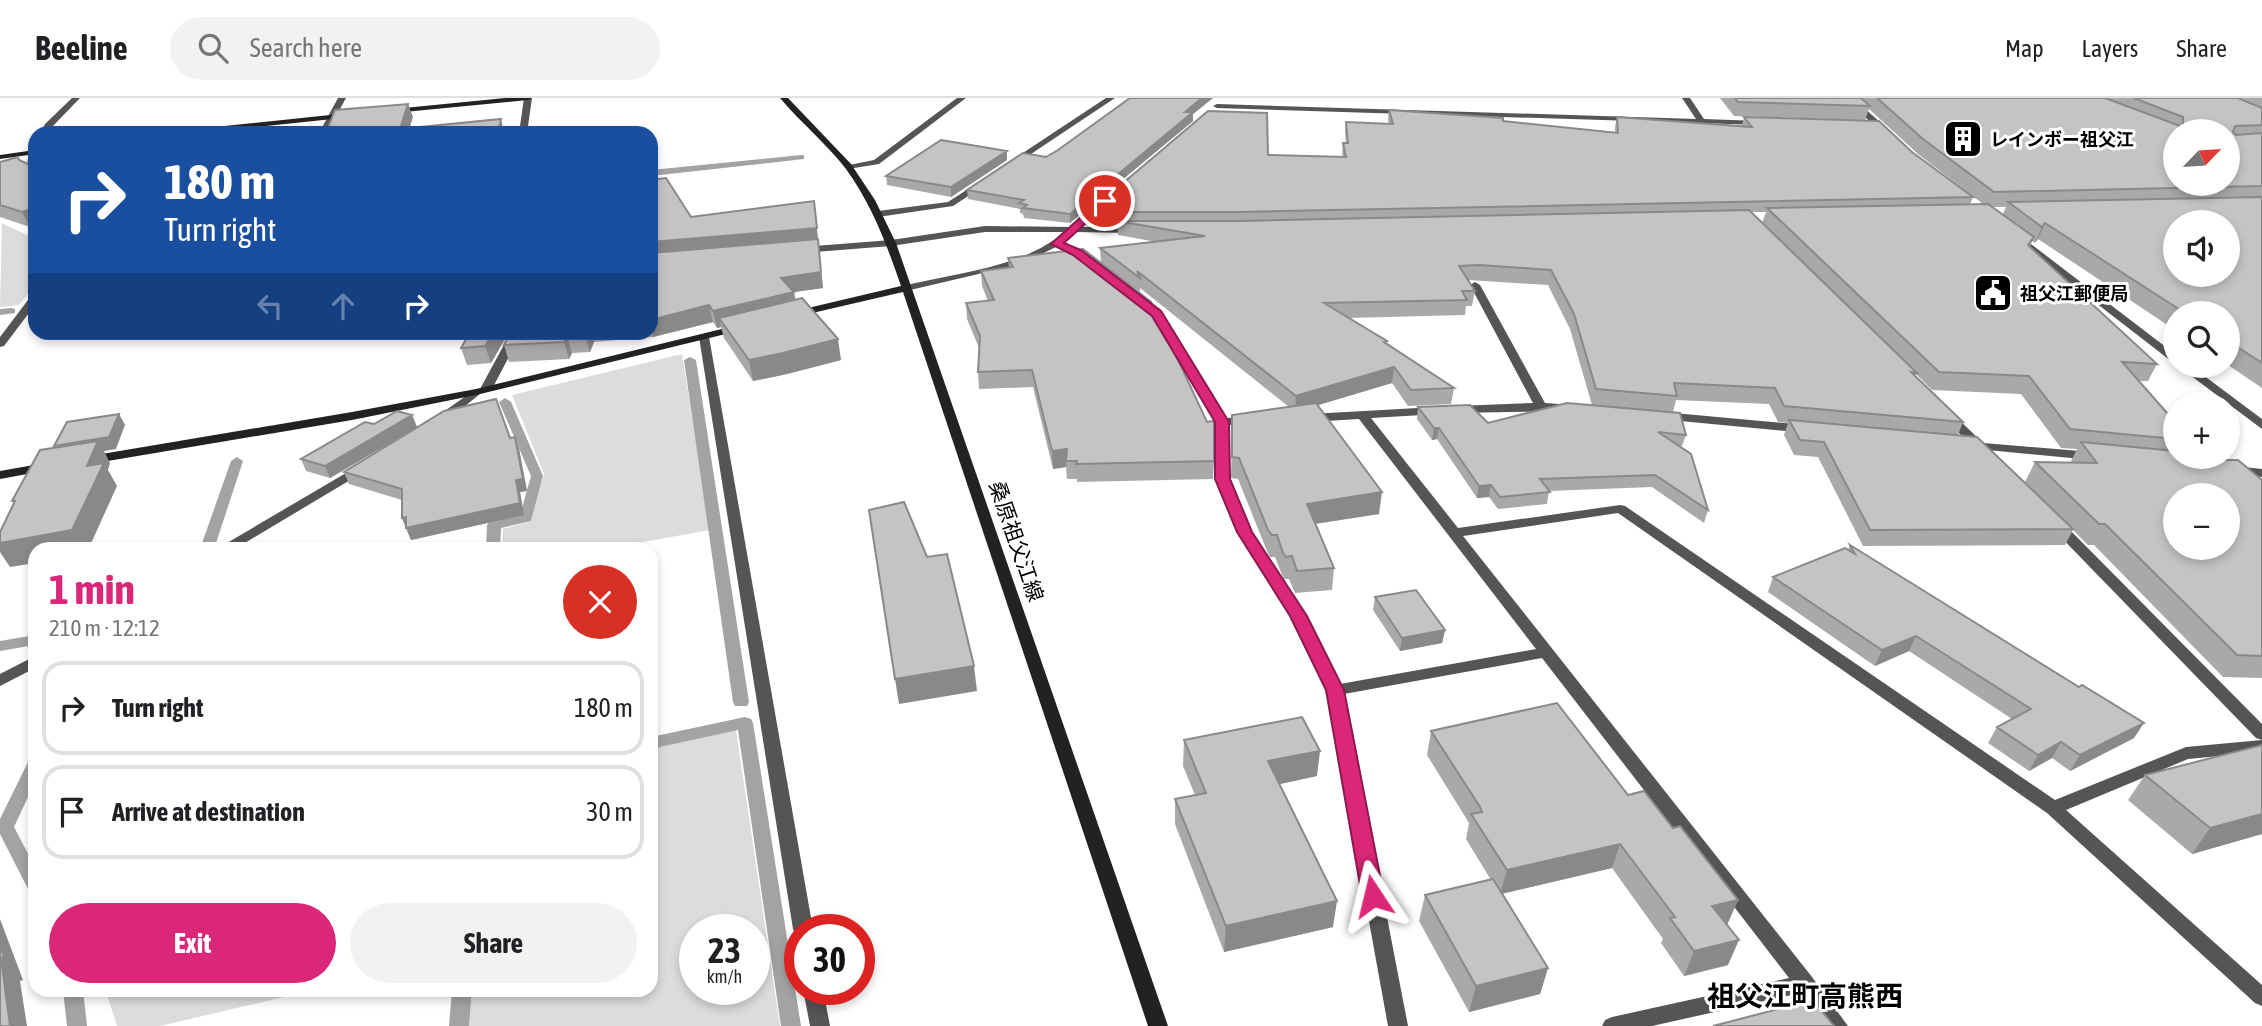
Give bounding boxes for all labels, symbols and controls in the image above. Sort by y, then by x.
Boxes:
search box [170,17,660,80]
text: Beeline [35,29,128,67]
icon: search [194,29,232,67]
text: Search here [250,33,362,63]
text: Map [2005,35,2044,62]
text: Layers [2082,35,2138,62]
text: Share [2176,35,2227,62]
building icon: レインボー祖父江 [1942,118,1984,160]
north arrow [2163,119,2240,196]
map controls [2163,119,2240,560]
place label: レインボー祖父江 [1990,129,2134,150]
text: 180 m [164,153,275,209]
icon: right [49,154,140,245]
pin [1075,171,1135,231]
icon: arrive [1086,182,1124,220]
button: sound [2163,210,2240,287]
text: Turn right [164,211,277,248]
public building icon: 祖父江郵便局 [1972,272,2014,314]
place label: 祖父江郵便局 [2020,283,2128,304]
icon: left [251,287,289,325]
icon: ahead [324,287,362,325]
icon: right [397,287,435,325]
button: search [2163,301,2240,378]
button: + [2163,392,2240,469]
street label: 桑原祖父江線 [985,478,1049,604]
button: − [2163,483,2240,560]
text: 1 min [49,565,135,613]
button: close [563,565,637,639]
text: 210 m · 12:12 [49,615,160,641]
icon: right [53,689,91,727]
text: Turn right [112,693,203,723]
text: 180 m [574,693,633,723]
icon: arrive [53,793,91,831]
text: Arrive at destination [112,797,305,827]
text: 30 m [586,797,633,827]
position arrow [1336,859,1410,933]
button: Exit [49,903,336,983]
button: Share [350,903,637,983]
speed limit sign: 30 [784,914,875,1005]
text: 23 [708,930,741,970]
text: km/h [707,966,742,987]
district label: 祖父江町高熊西 [1707,980,1903,1012]

